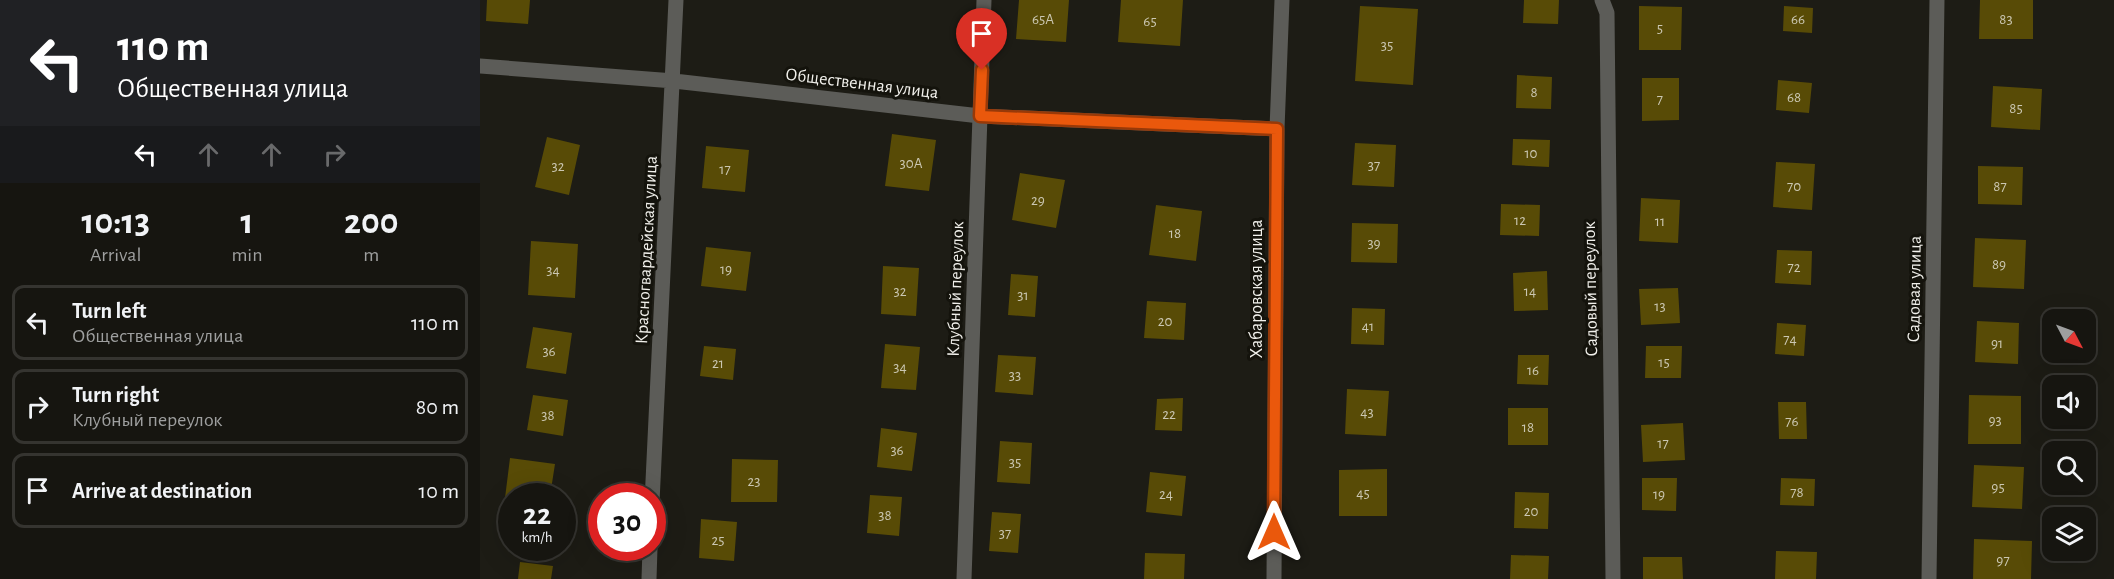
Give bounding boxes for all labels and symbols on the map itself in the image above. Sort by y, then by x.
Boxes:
pin [956,8,1007,70]
house number: 65А [1032,12,1054,27]
house number: 66 [1791,12,1805,27]
house number: 83 [1999,12,2013,27]
house number: 65 [1143,14,1157,29]
house number: 5 [1657,21,1663,36]
house number: 35 [1381,38,1393,53]
street label: Общественная улица [784,65,940,102]
house number: 8 [1530,85,1538,100]
house number: 68 [1787,90,1801,105]
house number: 7 [1657,92,1663,107]
house number: 85 [2009,101,2023,116]
house number: 10 [1524,146,1538,161]
street label: Красногвардейская улица [633,155,661,345]
house number: 30А [900,156,923,171]
house number: 37 [1368,158,1380,173]
house number: 32 [551,159,565,174]
house number: 17 [719,162,731,177]
house number: 70 [1787,179,1801,194]
house number: 87 [1993,179,2007,194]
house number: 29 [1031,193,1045,208]
house number: 12 [1514,213,1526,228]
house number: 11 [1655,214,1665,229]
street label: Хабаровская улица [1247,219,1266,359]
street label: Клубный переулок [944,220,967,357]
street label: Садовый переулок [1581,221,1601,357]
house number: 18 [1169,226,1181,241]
house number: 39 [1367,236,1381,251]
street label: Садовая улица [1905,236,1925,342]
house number: 89 [1992,257,2006,272]
house number: 72 [1787,260,1801,275]
house number: 19 [720,262,732,277]
house number: 34 [546,263,560,278]
house number: 32 [893,284,907,299]
house number: 14 [1524,284,1536,299]
house number: 31 [1017,288,1029,303]
house number: 13 [1654,299,1666,314]
north arrow [2042,309,2096,363]
house number: 20 [1158,314,1172,329]
house number: 41 [1362,319,1374,334]
house number: 74 [1783,332,1797,347]
house number: 91 [1991,336,2003,351]
house number: 36 [542,344,556,359]
house number: 15 [1658,355,1670,370]
house number: 21 [712,356,724,371]
house number: 34 [893,360,907,375]
house number: 16 [1527,363,1539,378]
house number: 33 [1009,368,1021,383]
house number: 43 [1360,405,1374,420]
house number: 22 [1162,407,1176,422]
house number: 38 [541,408,555,423]
house number: 93 [1988,413,2002,428]
house number: 76 [1785,414,1799,429]
house number: 18 [1522,420,1534,435]
house number: 17 [1657,436,1669,451]
house number: 36 [890,443,904,458]
house number: 35 [1009,455,1021,470]
house number: 23 [747,474,761,489]
house number: 95 [1991,480,2005,495]
speed limit sign: 30 [588,483,666,561]
house number: 78 [1790,485,1804,500]
house number: 45 [1356,486,1370,501]
house number: 24 [1159,487,1173,502]
house number: 19 [1653,487,1665,502]
position arrow [1242,500,1306,564]
house number: 20 [1524,504,1538,519]
house number: 38 [878,508,892,523]
house number: 37 [999,526,1011,541]
house number: 25 [711,533,725,548]
house number: 97 [1996,553,2010,568]

